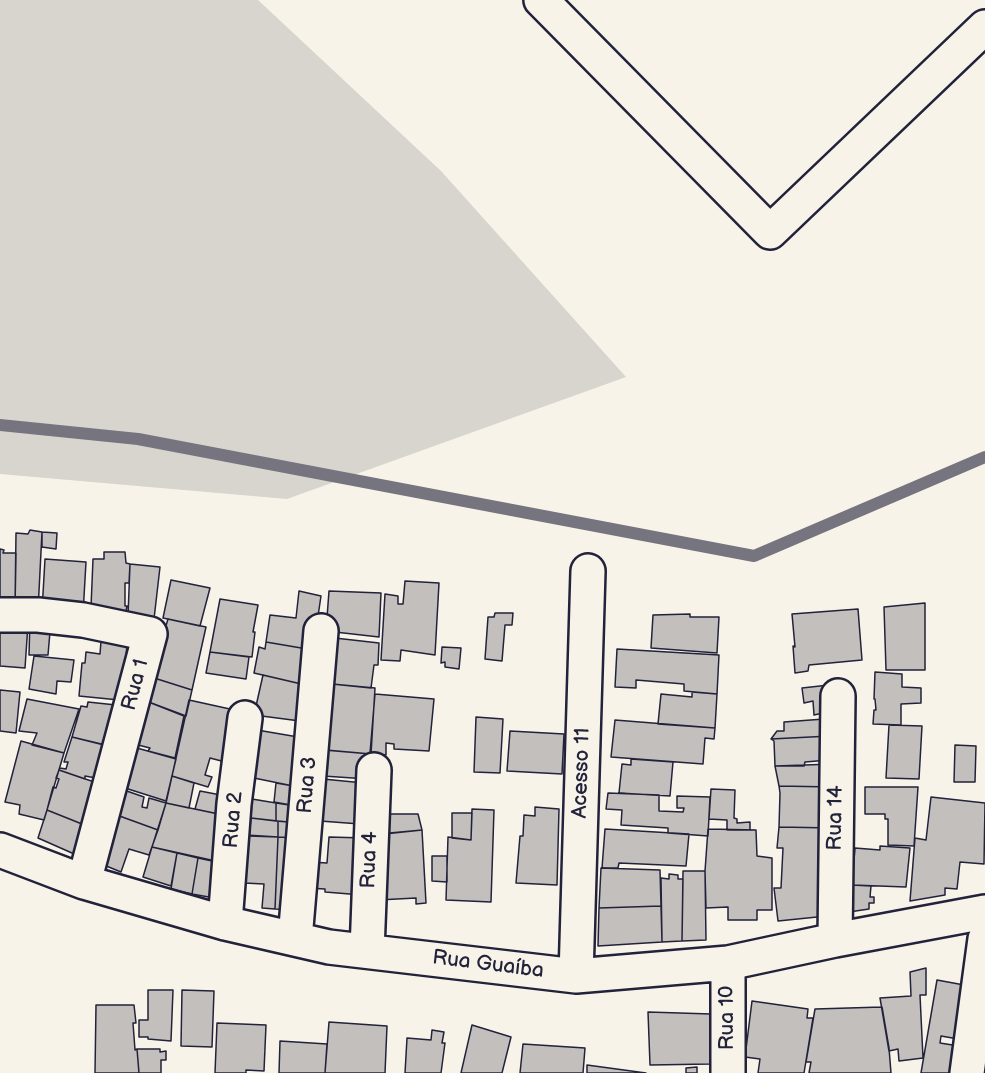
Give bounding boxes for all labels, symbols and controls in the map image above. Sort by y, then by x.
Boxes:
street label: Rua 1 [117,656,155,714]
street label: Acesso 11 [568,727,596,819]
street label: Rua 3 [293,755,323,815]
street label: Rua 14 [823,785,849,851]
street label: Rua 2 [219,791,249,849]
street label: Rua 4 [356,831,384,889]
street label: Rua Guaíba [431,946,545,984]
street label: Rua 10 [715,986,741,1050]

